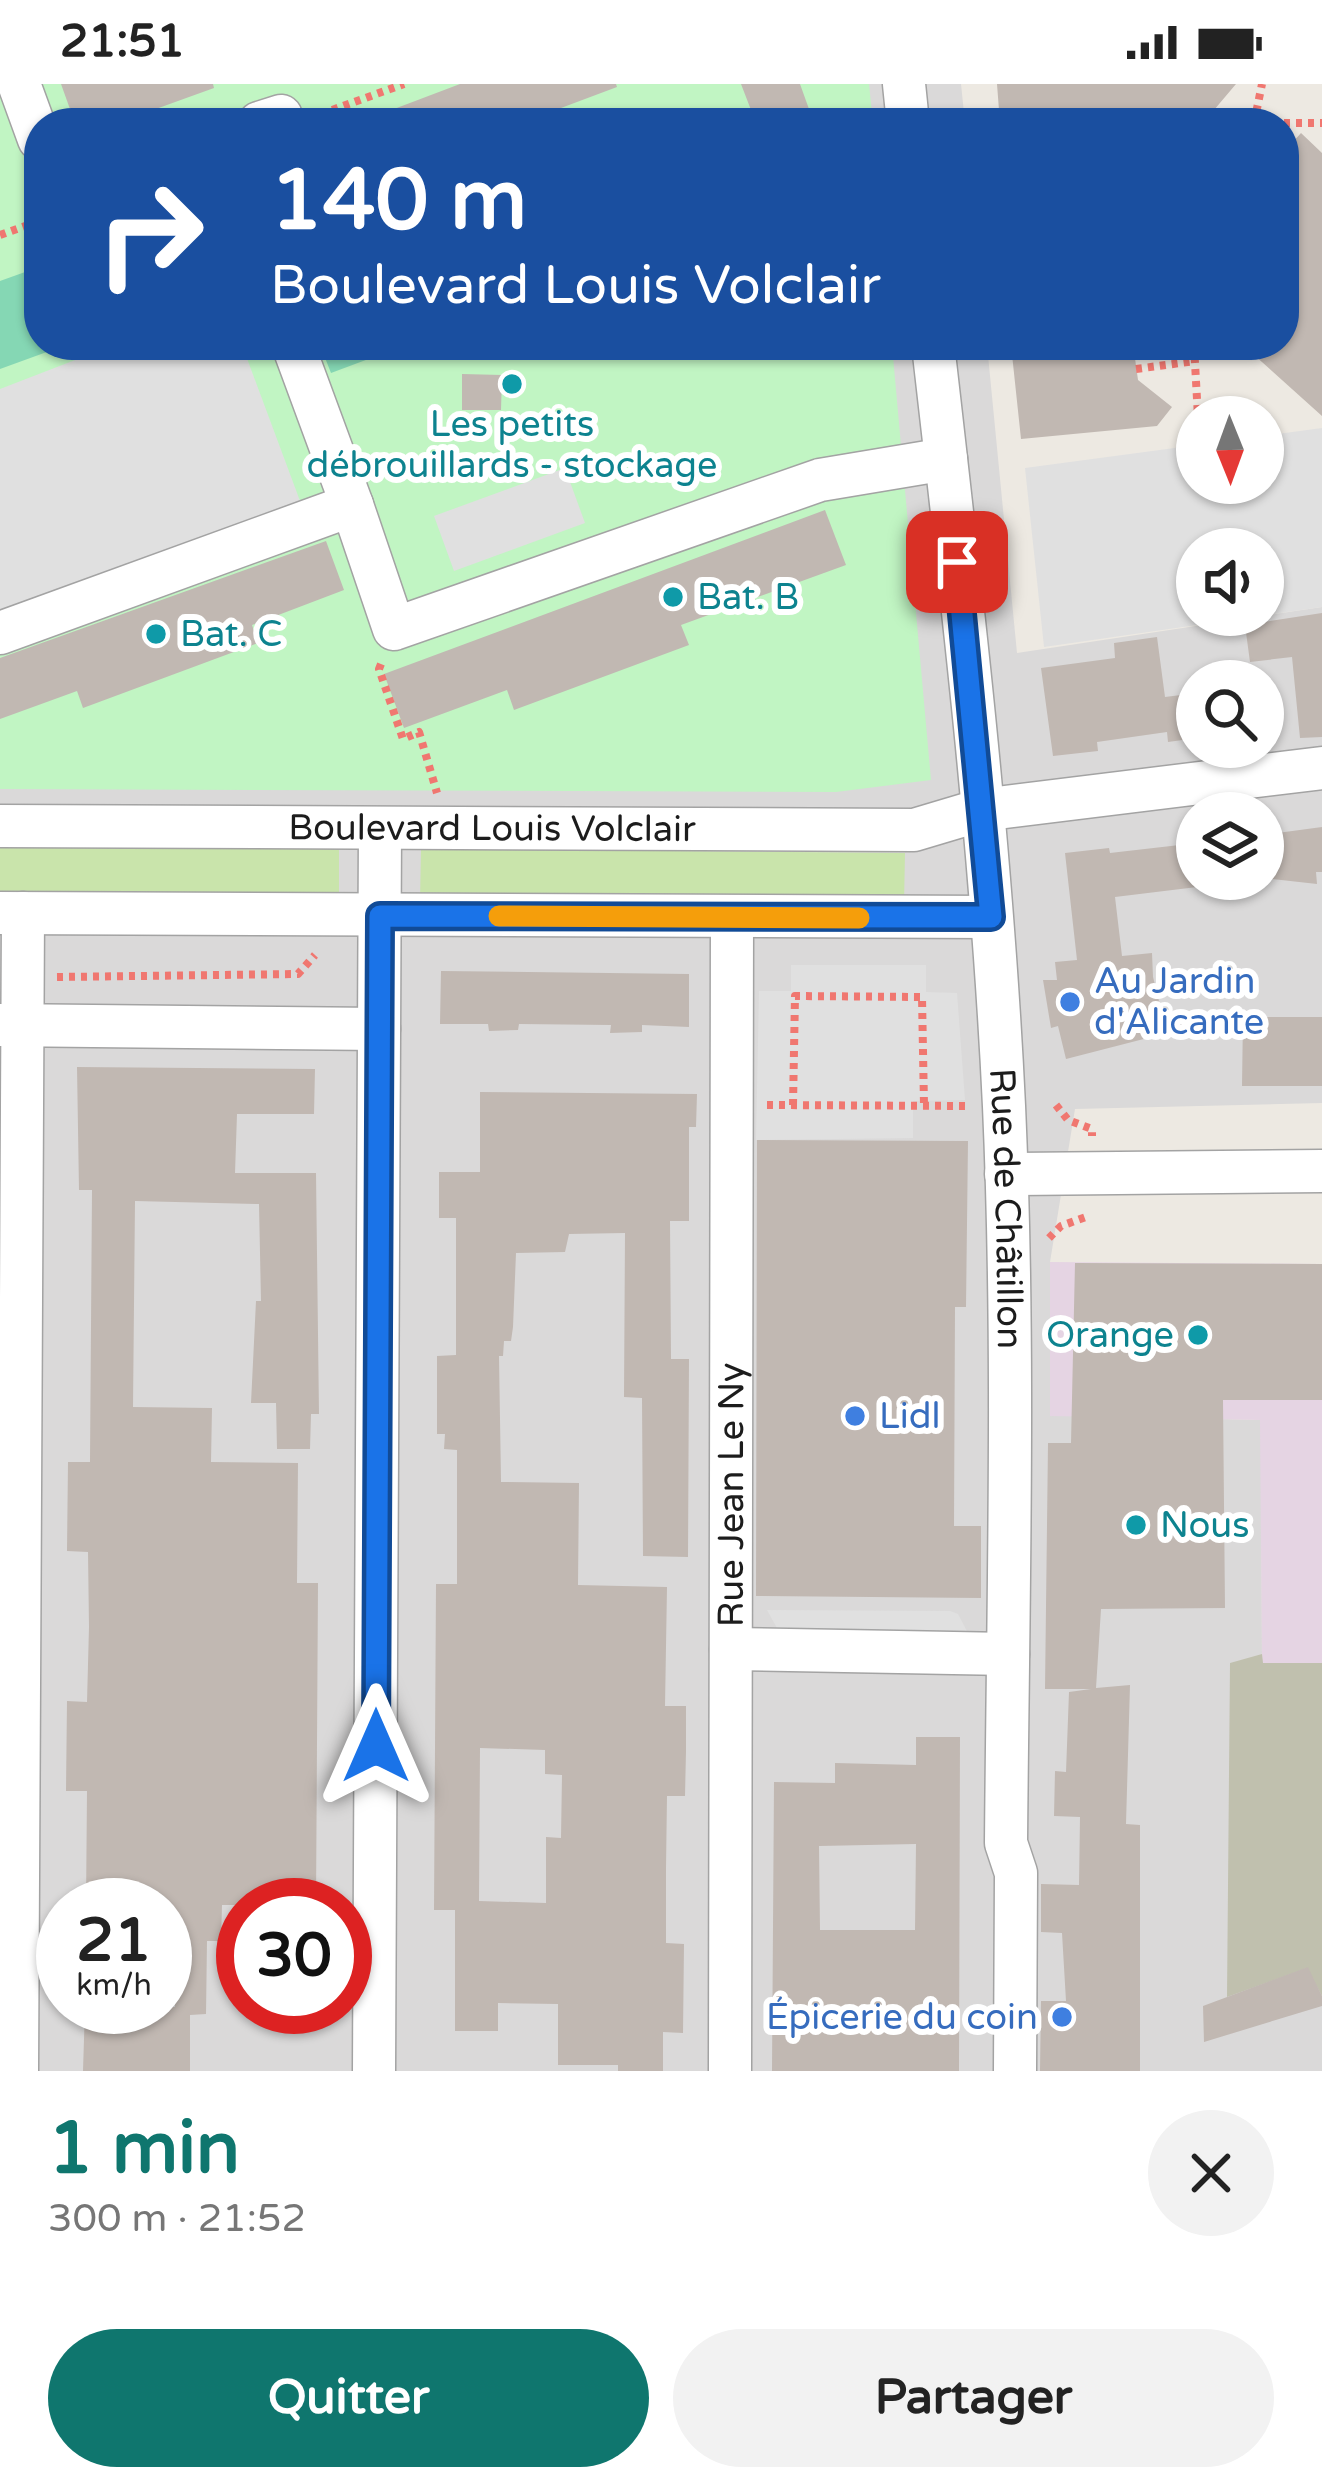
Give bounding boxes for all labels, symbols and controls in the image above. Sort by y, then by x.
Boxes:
text: 21:51 [60,15,185,69]
text: 140 m [270,151,527,252]
icon: right [72,156,228,312]
text: Boulevard Louis Volclair [270,253,881,318]
marker: Les petits débrouillards - stockage [499,371,525,397]
north arrow [1176,396,1284,504]
map controls [1176,396,1284,900]
place label: Les petits débrouillards - stockage [307,403,717,487]
pin [906,511,1008,613]
button: sound [1176,528,1284,636]
icon: arrive [924,529,990,595]
place label: Bat. B [697,576,799,619]
marker: Bat. B [660,584,686,610]
place label: Bat. C [180,613,282,656]
marker: Bat. C [143,621,169,647]
button: search [1176,660,1284,768]
button: layers [1176,792,1284,900]
street label: Boulevard Louis Volclair [288,806,696,851]
place label: Au Jardin d'Alicante [1094,960,1264,1044]
marker: Au Jardin d'Alicante [1057,989,1083,1015]
street label: Rue de Châtillon [981,1067,1031,1349]
place label: Orange [1046,1314,1174,1357]
marker: Orange [1185,1322,1211,1348]
street label: Rue Jean Le Ny [709,1363,753,1627]
place label: Lidl [879,1395,940,1438]
marker: Lidl [842,1403,868,1429]
place label: Nous [1160,1504,1250,1547]
marker: Nous [1123,1512,1149,1538]
position arrow [313,1683,439,1809]
speed limit sign: 30 [216,1878,372,2034]
text: 21 [76,1905,152,1977]
text: km/h [76,1967,152,2004]
place label: Épicerie du coin [766,1996,1038,2039]
marker: Épicerie du coin [1049,2004,1075,2030]
text: 1 min [48,2106,240,2193]
button: close [1148,2110,1274,2236]
text: 300 m · 21:52 [48,2195,306,2242]
button: Quitter [48,2329,649,2467]
button: Partager [673,2329,1274,2467]

